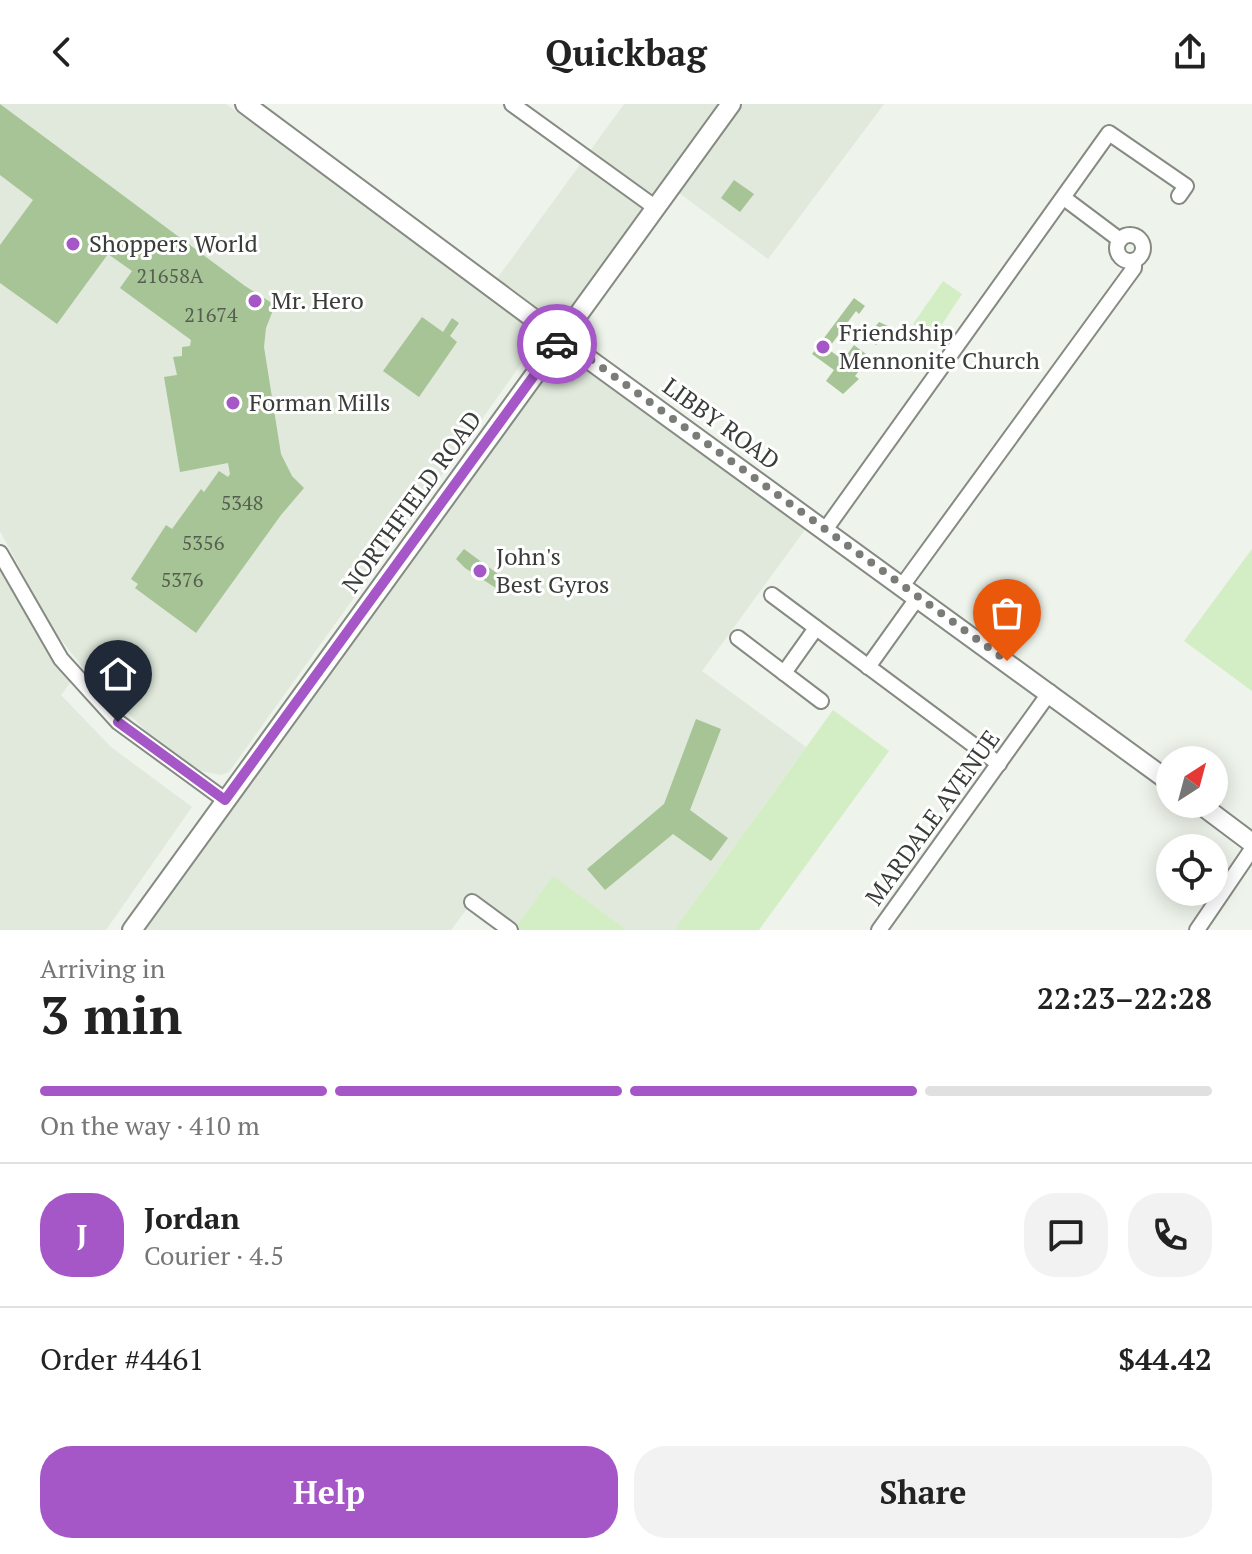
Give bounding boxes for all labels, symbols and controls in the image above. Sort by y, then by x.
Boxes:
text: Quickbag [545,29,707,76]
icon: back [40,30,84,74]
icon: share [1168,30,1212,74]
place label: Shoppers World [89,227,258,259]
marker: Shoppers World [64,235,82,253]
house number: 21658A [137,262,204,289]
place label: Mr. Hero [271,284,364,316]
marker: Mr. Hero [246,292,264,310]
house number: 21674 [184,301,238,328]
courier [517,304,597,384]
place label: Friendship Mennonite Church [839,316,1040,376]
icon: car [535,322,579,366]
marker: Friendship Mennonite Church [814,338,832,356]
street label: LIBBY ROAD [657,370,786,476]
place label: Forman Mills [249,386,390,418]
marker: Forman Mills [224,394,242,412]
street label: NORTHFIELD ROAD [334,404,488,599]
house number: 5348 [221,489,263,516]
house number: 5356 [182,529,225,556]
place label: John's Best Gyros [496,540,609,600]
marker: John's Best Gyros [471,562,489,580]
house number: 5376 [161,566,204,593]
pin [973,579,1041,661]
icon: bag [985,591,1029,635]
pin [84,640,152,722]
icon: home [96,652,140,696]
street label: MARDALE AVENUE [858,723,1007,911]
north arrow [1156,746,1228,818]
map controls [1156,746,1228,906]
button: locate [1156,834,1228,906]
text: Arriving in [40,951,165,985]
text: 22:23–22:28 [1037,978,1212,1018]
text: 3 min [40,980,182,1049]
text: On the way · 410 m [40,1108,260,1142]
button: chat [1024,1193,1108,1277]
button: phone [1128,1193,1212,1277]
text: Jordan [144,1198,240,1238]
text: J [77,1215,87,1255]
text: Courier · 4.5 [144,1238,284,1272]
text: Order #4461 [40,1339,204,1379]
text: $44.42 [1118,1339,1212,1379]
button: Help [40,1446,618,1538]
button: Share [634,1446,1212,1538]

